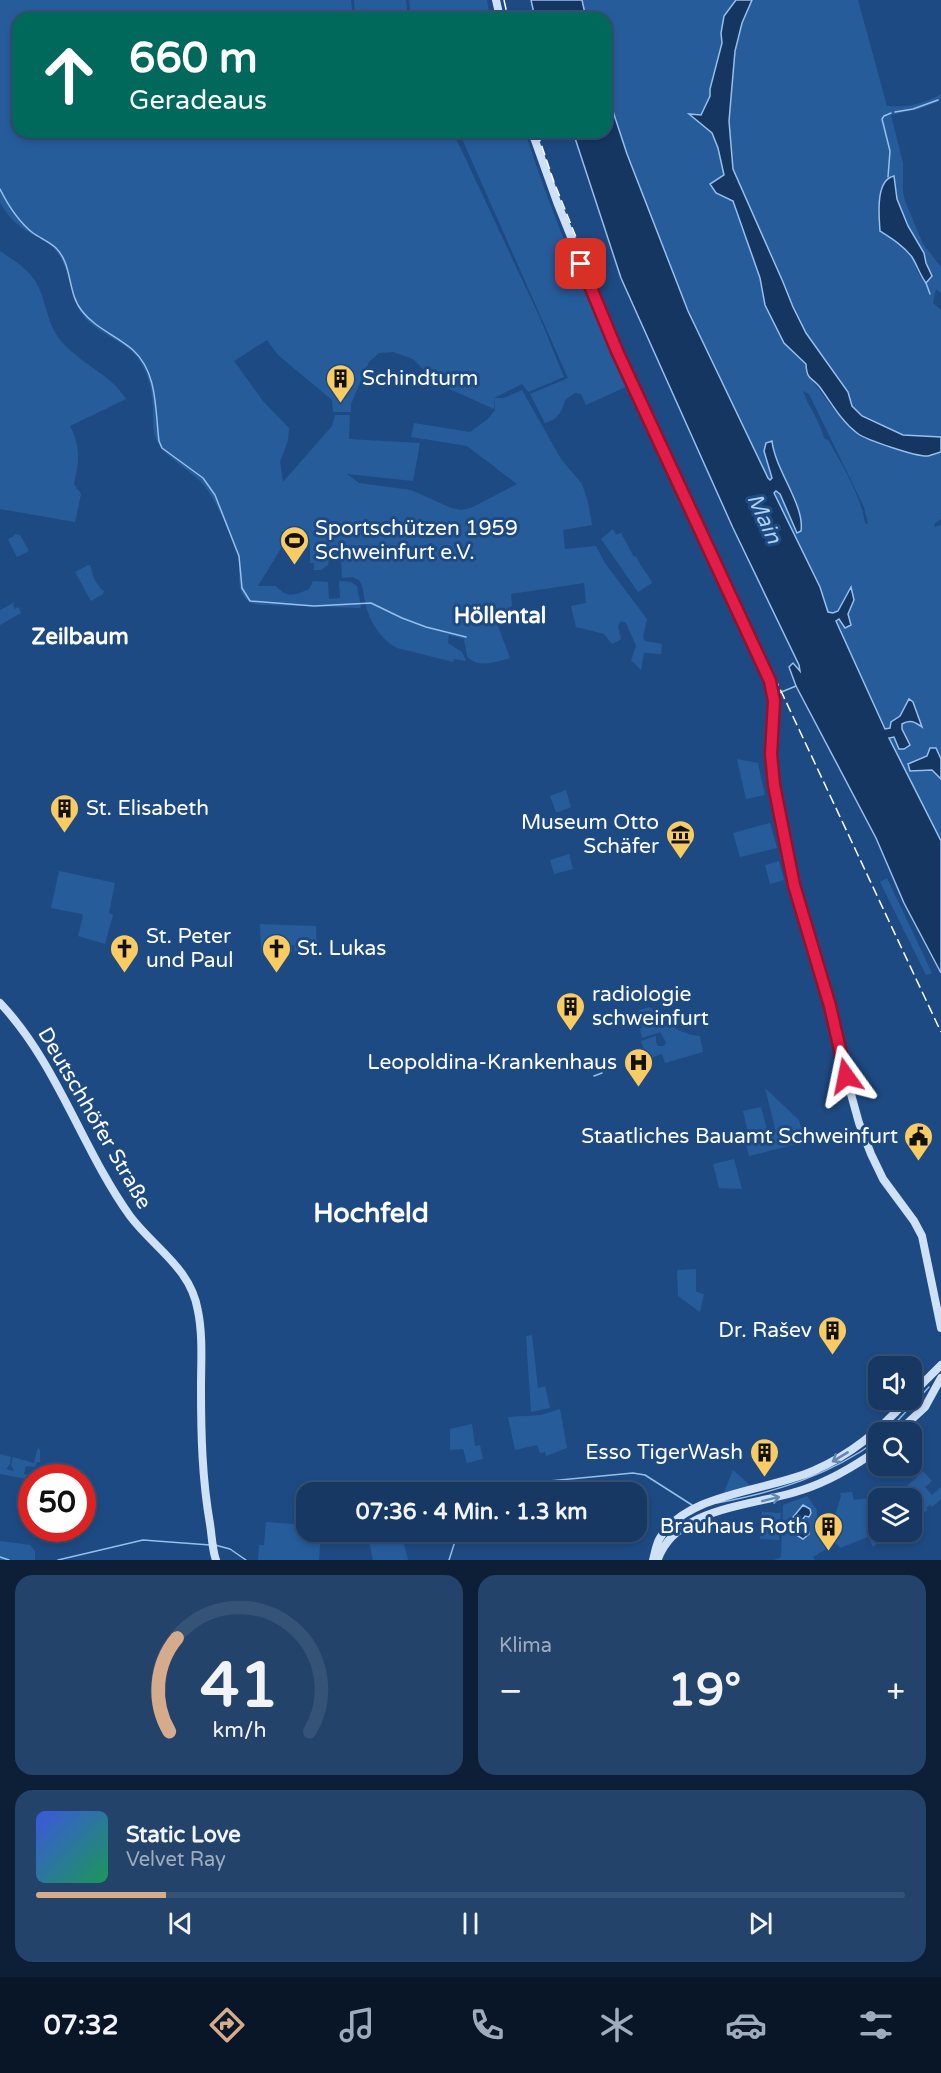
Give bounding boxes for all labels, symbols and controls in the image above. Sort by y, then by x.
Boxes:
text: 660 m [129,33,258,84]
icon: ahead [30,36,108,114]
text: Geradeaus [129,84,267,117]
pin [555,238,606,289]
icon: arrive [564,247,597,280]
building icon: Schindturm [325,362,357,404]
place label: Schindturm [362,366,478,391]
water label: Main [741,489,787,548]
place label: Sportschützen 1959 Schweinfurt e.V. [315,516,518,565]
sports icon: Sportschützen 1959 Schweinfurt e.V. [278,524,310,566]
district label: Höllental [454,603,546,629]
district label: Zeilbaum [31,624,129,650]
building icon: St. Elisabeth [49,792,81,834]
place label: St. Elisabeth [86,796,209,821]
place label: Museum Otto Schäfer [521,810,659,859]
museum icon: Museum Otto Schäfer [664,818,696,860]
place label: St. Peter und Paul [146,924,234,973]
church icon: St. Peter und Paul [109,932,141,974]
church icon: St. Lukas [260,932,292,974]
place label: St. Lukas [297,936,386,961]
place label: radiologie schweinfurt [592,982,709,1031]
building icon: radiologie schweinfurt [555,990,587,1032]
street label: Deutschhöfer Straße [32,1023,157,1214]
position arrow [814,1044,878,1108]
hospital icon: Leopoldina-Krankenhaus [622,1046,654,1088]
place label: Leopoldina-Krankenhaus [367,1050,617,1075]
public building icon: Staatliches Bauamt Schweinfurt [903,1120,935,1162]
place label: Staatliches Bauamt Schweinfurt [581,1124,898,1149]
district label: Hochfeld [313,1197,429,1230]
building icon: Dr. Rašev [817,1314,849,1356]
place label: Dr. Rašev [718,1318,812,1343]
map controls [868,1356,922,1542]
button: sound [868,1356,922,1410]
button: search [868,1422,922,1476]
building icon: Esso TigerWash [748,1436,780,1478]
place label: Esso TigerWash [585,1440,743,1465]
one-way arrow [832,1451,849,1463]
speed limit sign: 50 [18,1464,96,1542]
button: layers [868,1488,922,1542]
one-way arrow [761,1493,780,1504]
text: 07:36 · 4 Min. · 1.3 km [356,1499,587,1525]
building icon: Brauhaus Roth [813,1510,845,1552]
place label: Brauhaus Roth [660,1514,808,1539]
text: Klima [499,1634,552,1658]
text: 41 [200,1649,278,1724]
text: 19° [668,1664,741,1718]
text: − [499,1672,523,1711]
text: + [886,1672,905,1711]
text: km/h [212,1717,266,1743]
text: Static Love [126,1822,241,1848]
text: Velvet Ray [126,1848,226,1872]
icon: previous [164,1907,197,1940]
icon: pause [454,1907,487,1940]
icon: next [744,1907,777,1940]
icon: directions [206,2004,248,2046]
icon: music [336,2004,378,2046]
icon: phone [466,2004,508,2046]
icon: climate [596,2004,638,2046]
icon: car [725,2004,767,2046]
icon: filters [855,2004,897,2046]
text: 07:32 [44,2009,119,2042]

